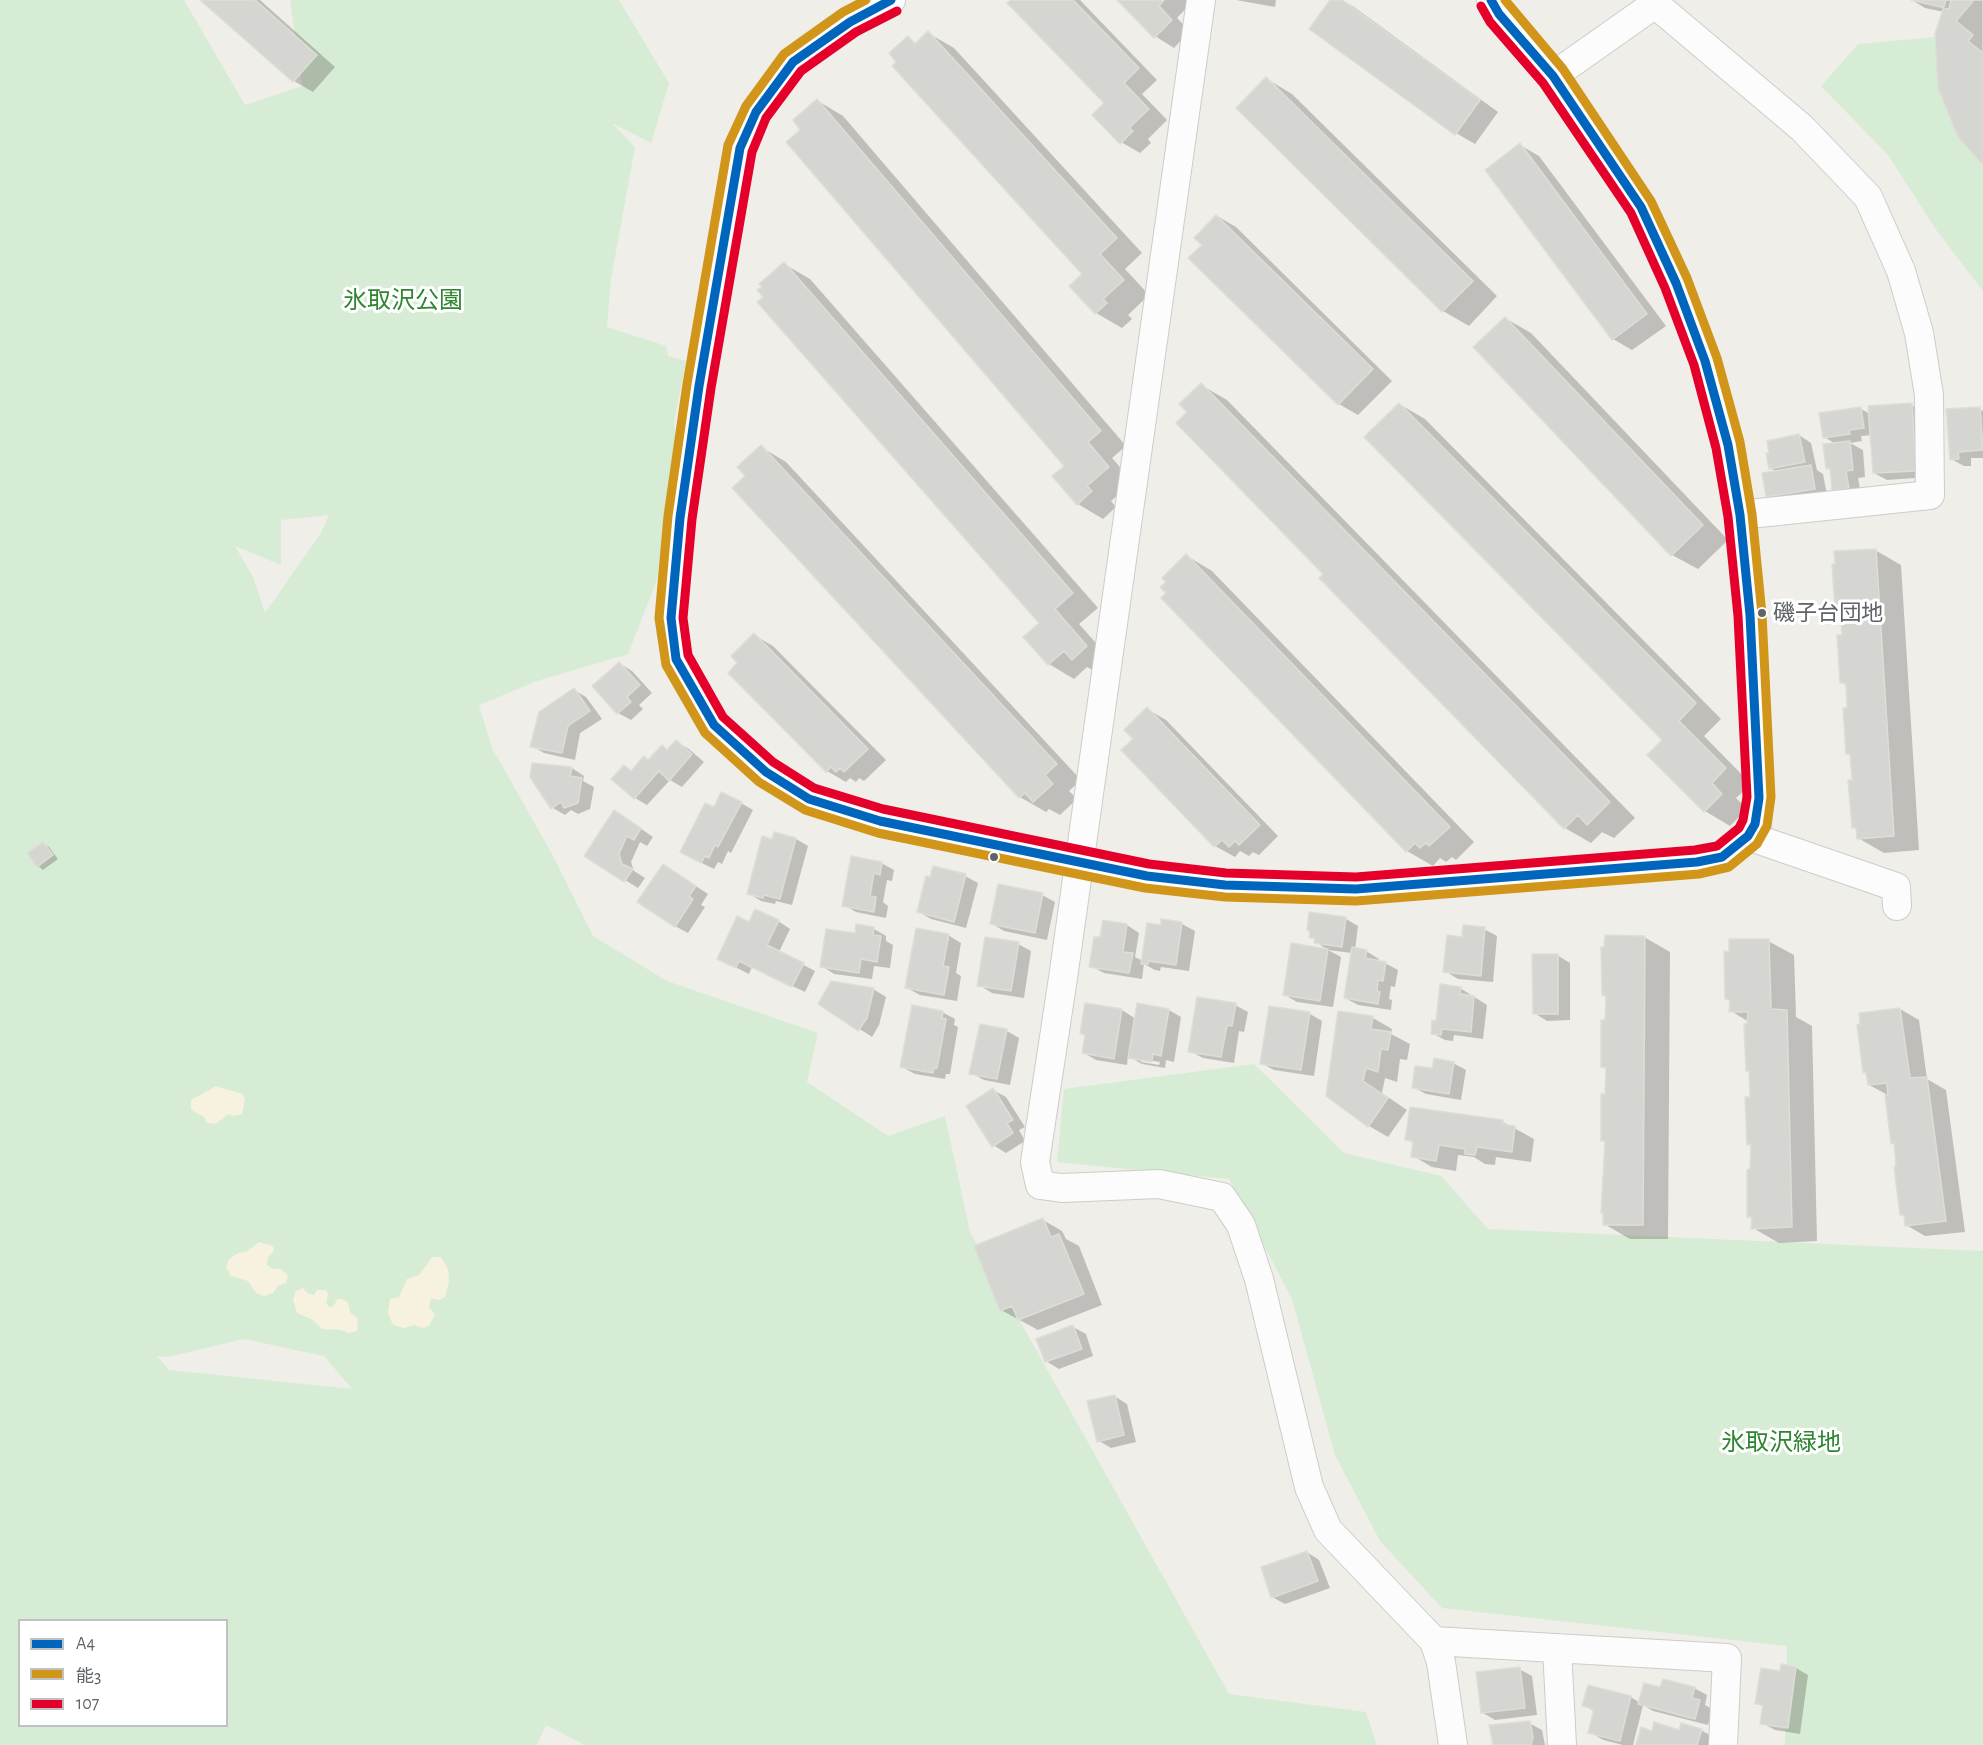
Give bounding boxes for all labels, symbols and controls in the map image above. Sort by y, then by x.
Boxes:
park label: 氷取沢公園 [343,287,463,315]
place label: 磯子台団地 [1773,600,1883,626]
marker: 磯子台団地 [1756,607,1768,619]
unlabelled marker [988,851,1000,863]
park label: 氷取沢緑地 [1721,1429,1841,1457]
legend [18,1619,228,1727]
text: A4 [76,1635,95,1653]
text: 能3 [76,1668,101,1686]
text: 107 [76,1695,99,1713]

